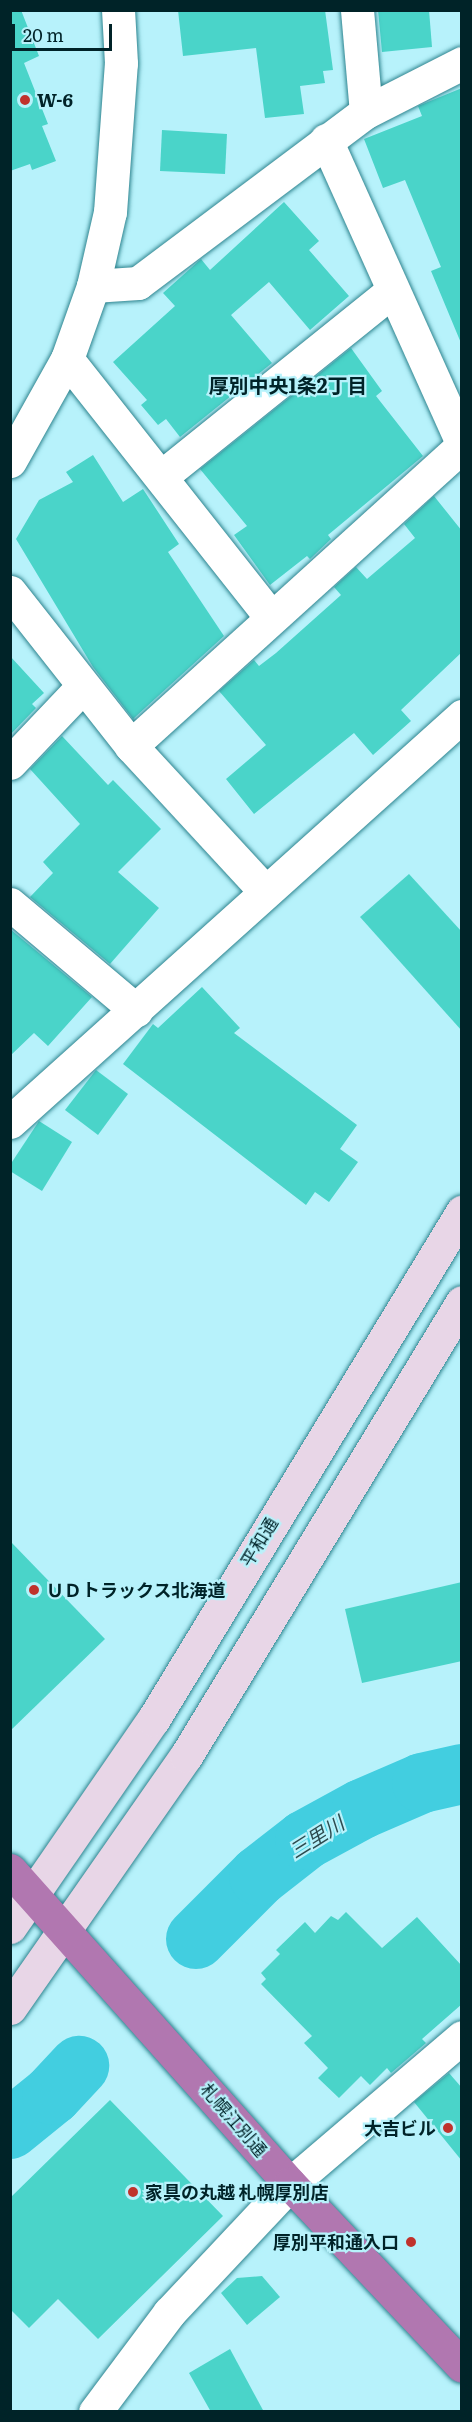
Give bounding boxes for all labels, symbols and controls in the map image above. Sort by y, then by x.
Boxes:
scale bar [15,12,116,50]
text: 20 m [23,21,64,48]
place label: W-6 [37,89,73,111]
marker: W-6 [18,93,32,107]
district label: 厚別中央1条2丁目 [208,372,368,396]
street label: 平和通 [236,1513,282,1571]
place label: ＵＤトラックス北海道 [46,1579,226,1601]
marker: ＵＤトラックス北海道 [27,1583,41,1597]
water label: 三里川 [284,1810,348,1862]
street label: 札幌江別通 [196,2079,272,2161]
place label: 大吉ビル [364,2117,436,2139]
marker: 大吉ビル [441,2121,455,2135]
place label: 家具の丸越 札幌厚別店 [145,2181,329,2203]
marker: 家具の丸越 札幌厚別店 [126,2185,140,2199]
place label: 厚別平和通入口 [273,2231,399,2253]
marker: 厚別平和通入口 [404,2235,418,2249]

